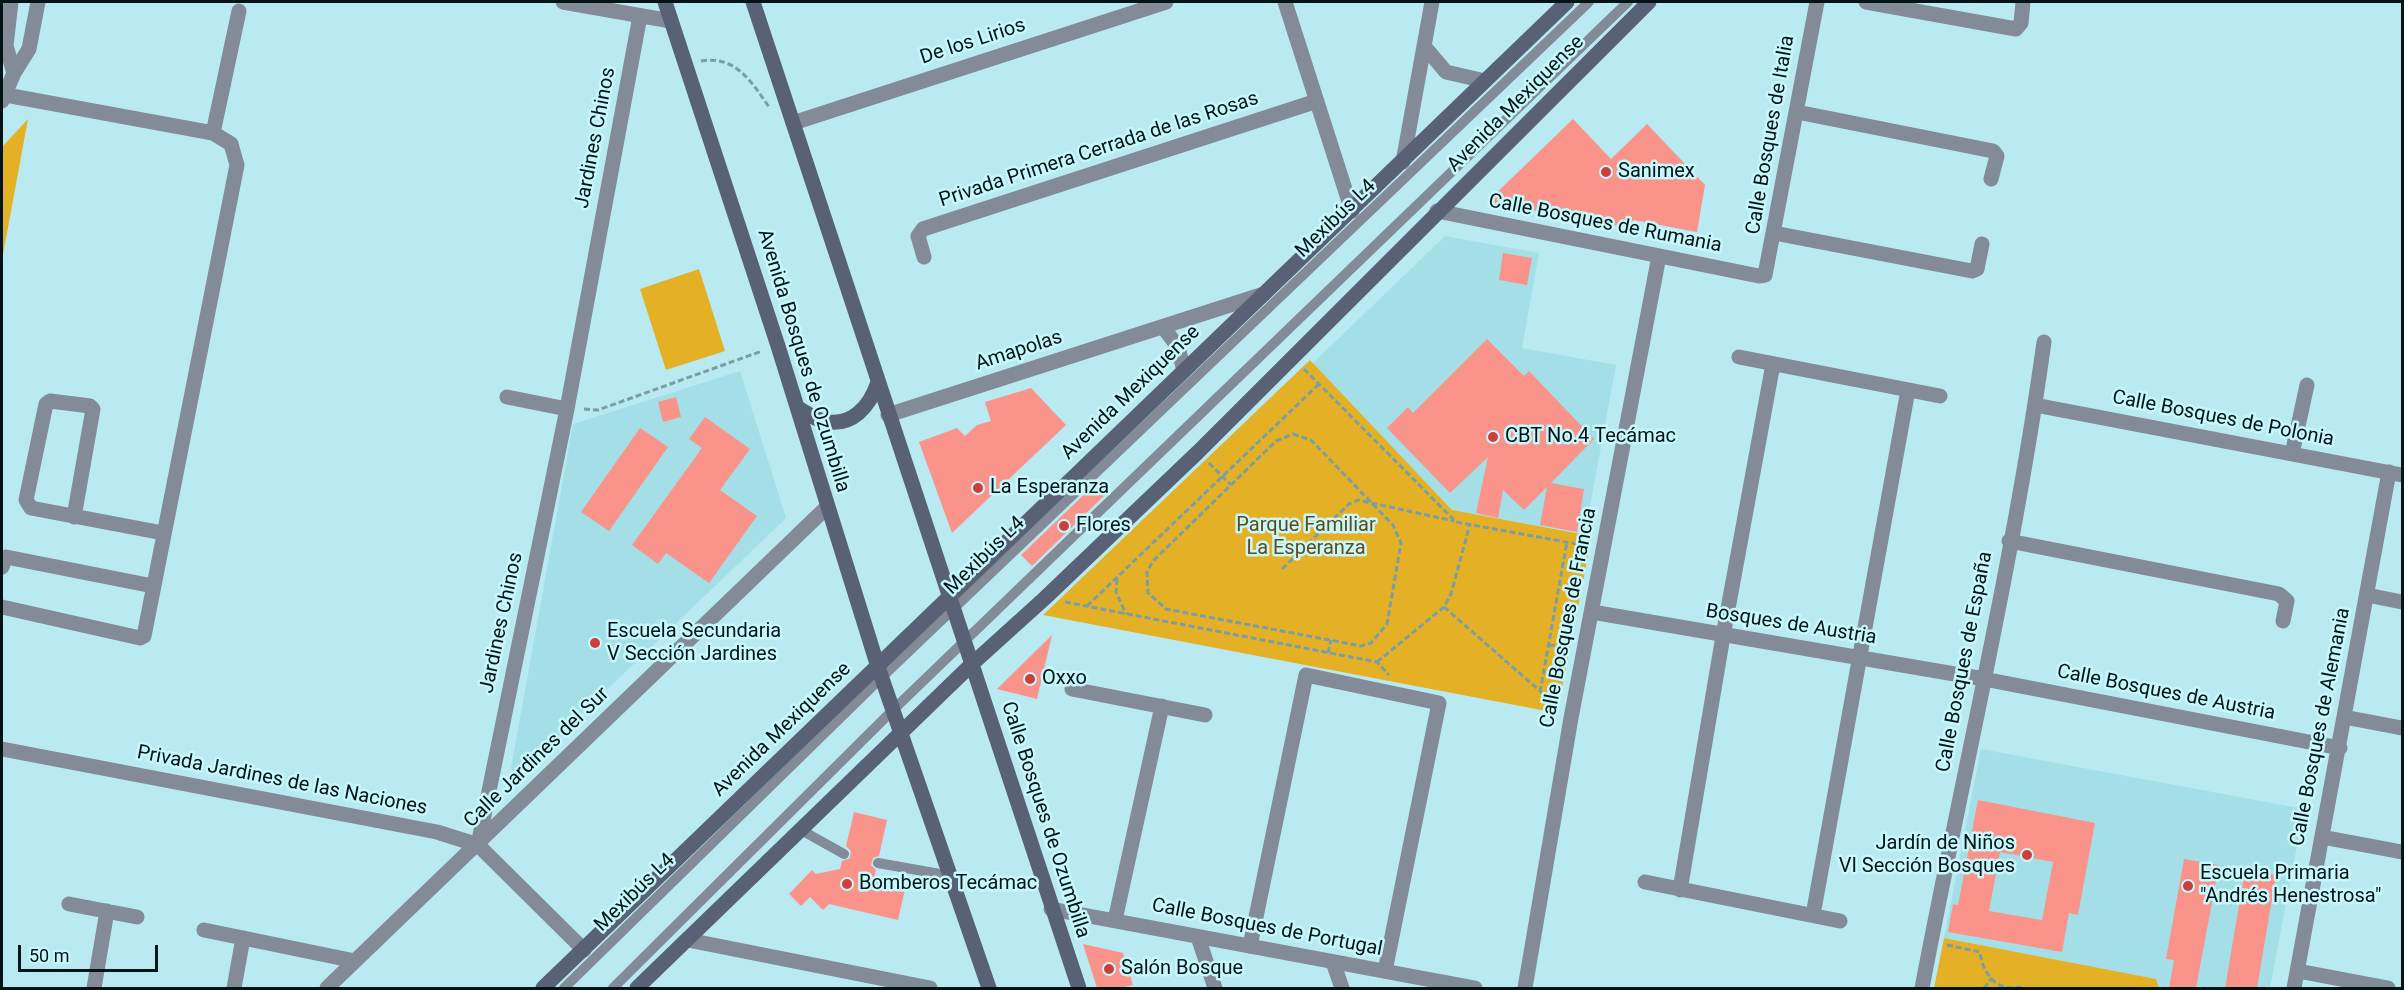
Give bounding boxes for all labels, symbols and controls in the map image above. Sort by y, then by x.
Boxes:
street label: De los Lirios [917,14,1029,70]
street label: Avenida Mexiquense [1443,31,1589,177]
street label: Calle Bosques de Italia [1742,33,1800,237]
street label: Jardines Chinos [571,65,621,211]
street label: Privada Primera Cerrada de las Rosas [936,87,1262,213]
place label: Sanimex [1618,160,1695,184]
marker: Sanimex [1599,165,1613,179]
street label: Mexibús L4 [1291,175,1381,263]
street label: Calle Bosques de Rumania [1486,190,1724,258]
street label: Avenida Bosques de Ozumbilla [751,226,855,496]
street label: Avenida Mexiquense [1057,321,1205,465]
street label: Amapolas [972,326,1066,376]
street label: Calle Bosques de Polonia [2110,386,2336,452]
place label: CBT No.4 Tecámac [1505,425,1676,449]
marker: CBT No.4 Tecámac [1486,430,1500,444]
place label: La Esperanza [990,476,1109,500]
marker: La Esperanza [971,481,985,495]
street label: Calle Bosques de Francia [1536,506,1602,730]
street label: Mexibús L4 [940,512,1030,600]
place label: Flores [1076,514,1131,538]
park label: Parque Familiar La Esperanza [1236,514,1376,561]
marker: Flores [1057,519,1071,533]
street label: Jardines Chinos [475,550,529,696]
street label: Calle Bosques de España [1932,550,1998,774]
street label: Bosques de Austria [1704,600,1878,650]
street label: Calle Bosques de Alemania [2286,606,2356,848]
place label: Escuela Secundaria V Sección Jardines [607,620,781,667]
marker: Escuela Secundaria V Sección Jardines [588,636,602,650]
street label: Avenida Mexiquense [708,658,856,802]
street label: Calle Bosques de Austria [2055,660,2277,726]
place label: Oxxo [1042,667,1087,691]
marker: Oxxo [1023,672,1037,686]
street label: Calle Jardines del Sur [460,683,614,833]
street label: Calle Bosques de Ozumbilla [995,699,1095,941]
street label: Privada Jardines de las Naciones [135,741,429,821]
place label: Jardín de Niños VI Sección Bosques [1839,832,2015,879]
marker: Jardín de Niños VI Sección Bosques [2020,848,2034,862]
street label: Mexibús L4 [590,849,680,937]
place label: Escuela Primaria "Andrés Henestrosa" [2200,862,2381,909]
place label: Bomberos Tecámac [859,872,1037,896]
marker: Bomberos Tecámac [840,877,854,891]
marker: Escuela Primaria "Andrés Henestrosa" [2181,879,2195,893]
street label: Calle Bosques de Portugal [1150,894,1384,962]
scale bar [21,933,160,971]
text: 50 m [29,945,69,966]
place label: Salón Bosque [1121,957,1243,981]
marker: Salón Bosque [1102,962,1116,976]

